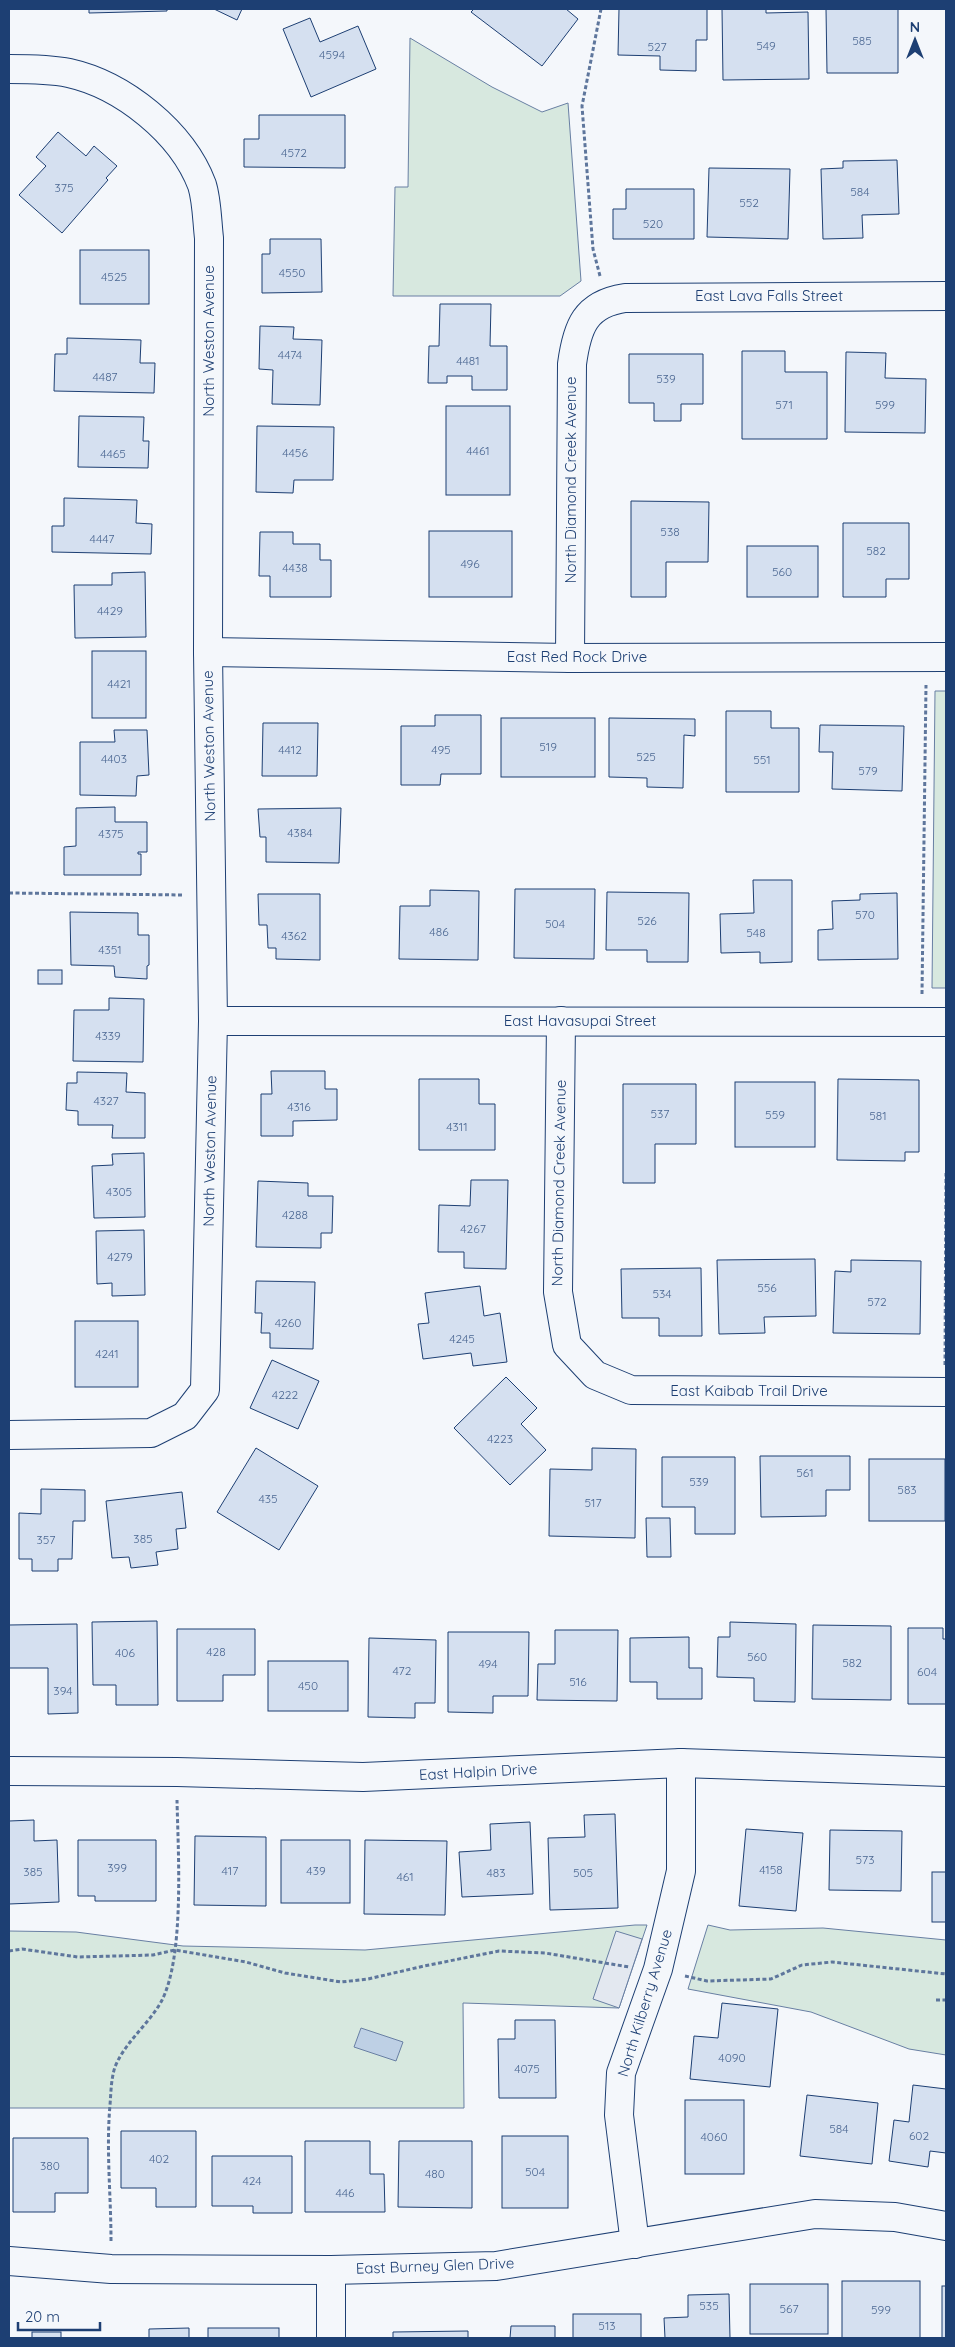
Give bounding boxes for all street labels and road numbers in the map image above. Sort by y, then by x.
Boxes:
street label: North Weston Avenue [199,265,218,417]
street label: East Lava Falls Street [695,286,843,305]
street label: North Diamond Creek Avenue [561,377,580,583]
street label: East Red Rock Drive [507,647,647,666]
street label: North Weston Avenue [198,670,219,822]
street label: East Havasupai Street [504,1011,656,1030]
street label: North Weston Avenue [199,1075,220,1227]
street label: North Diamond Creek Avenue [547,1079,570,1287]
street label: East Kaibab Trail Drive [670,1381,828,1400]
street label: East Halpin Drive [418,1759,538,1784]
street label: North Kilberry Avenue [613,1927,676,2079]
street label: East Burney Glen Drive [355,2253,515,2278]

